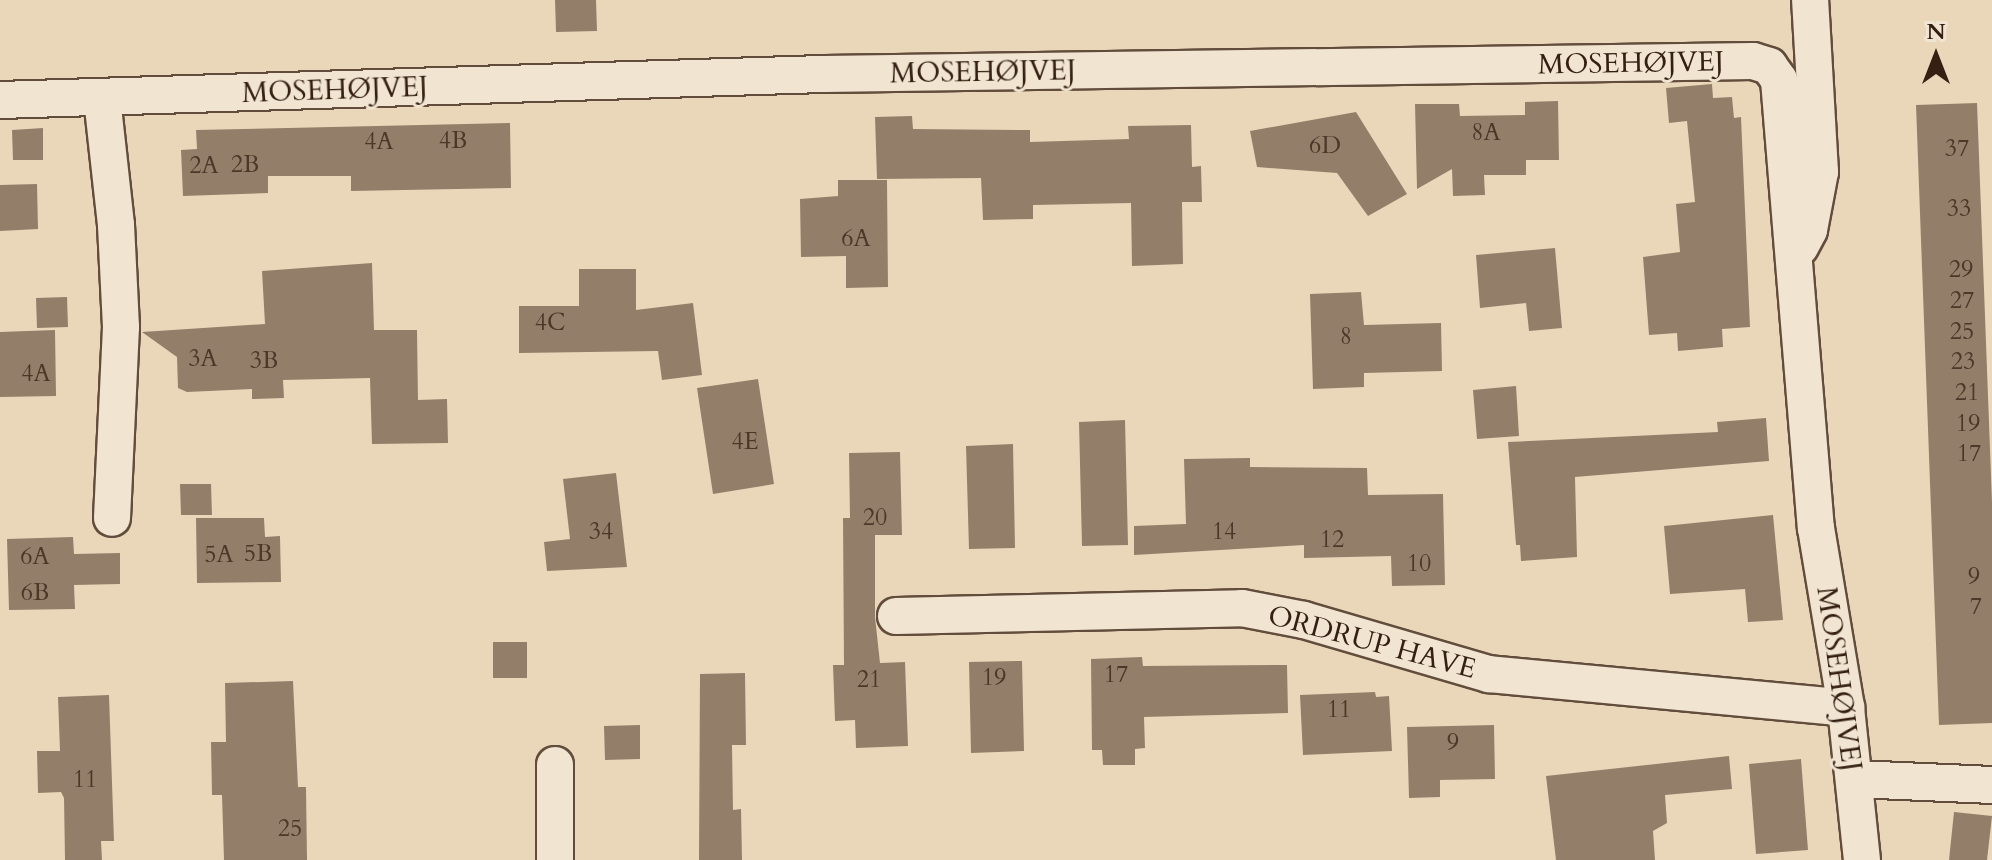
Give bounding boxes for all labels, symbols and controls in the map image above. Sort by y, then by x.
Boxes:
north arrow [1896,16,1976,96]
text: N [1926,17,1946,47]
street label: MOSEHØJVEJ [1538,45,1724,81]
street label: MOSEHØJVEJ [890,54,1076,90]
street label: MOSEHØJVEJ [241,70,429,110]
house number: 8A [1471,119,1501,147]
house number: 4B [439,127,467,155]
house number: 4A [364,128,394,156]
house number: 6D [1309,132,1341,160]
house number: 37 [1945,135,1969,163]
house number: 2B [231,151,259,179]
house number: 2A [189,152,219,180]
house number: 33 [1947,195,1971,223]
house number: 6A [841,225,871,253]
house number: 29 [1949,256,1973,284]
house number: 27 [1950,287,1974,315]
house number: 4C [535,309,565,337]
house number: 25 [1950,318,1974,346]
house number: 8 [1340,323,1352,351]
house number: 3A [188,345,218,373]
house number: 3B [250,347,278,375]
house number: 23 [1951,348,1975,376]
house number: 4A [21,360,51,388]
house number: 21 [1955,379,1979,407]
house number: 19 [1956,410,1980,438]
house number: 4E [731,428,759,456]
house number: 17 [1957,440,1981,468]
house number: 20 [863,504,887,532]
house number: 34 [589,518,613,546]
house number: 14 [1212,518,1236,546]
house number: 12 [1320,526,1344,554]
house number: 5B [244,540,272,568]
house number: 5A [204,541,234,569]
house number: 6A [20,543,50,571]
house number: 10 [1407,550,1431,578]
house number: 9 [1968,563,1980,591]
house number: 6B [21,579,49,607]
street label: MOSEHØJVEJ [1809,584,1869,774]
house number: 7 [1970,593,1982,621]
street label: ORDRUP HAVE [1264,598,1480,686]
house number: 17 [1104,661,1128,689]
house number: 19 [982,664,1006,692]
house number: 21 [857,666,881,694]
house number: 11 [1327,696,1351,724]
house number: 9 [1447,729,1459,757]
house number: 11 [73,766,97,794]
house number: 25 [278,815,302,843]

